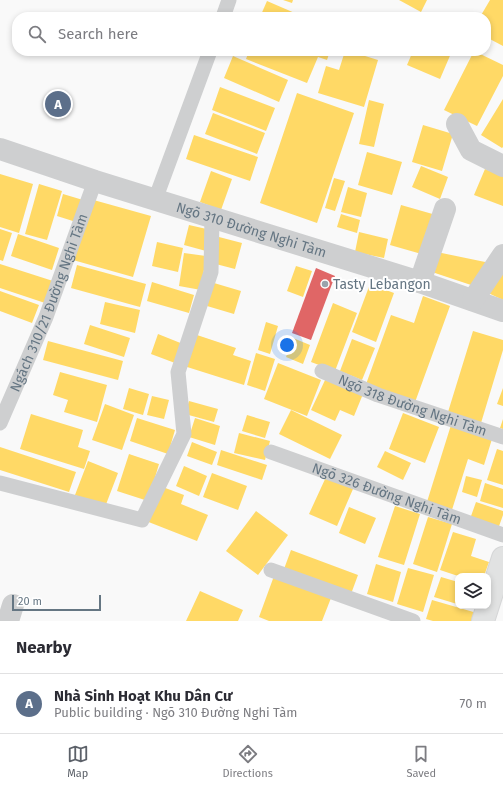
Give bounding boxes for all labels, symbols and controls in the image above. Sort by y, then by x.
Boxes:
search box [12,12,491,56]
icon: search [26,23,48,45]
text: Search here [58,25,138,43]
pin: A [45,89,71,119]
street label: Ngõ 310 Đường Nghi Tàm [174,199,329,261]
street label: Ngách 310/21 Đường Nghi Tàm [7,211,92,395]
place label: Tasty Lebangon [333,276,431,293]
marker: Tasty Lebangon [320,279,330,289]
your location [277,335,297,355]
street label: Ngõ 318 Đường Nghi Tàm [336,371,489,440]
street label: Ngõ 326 Đường Nghi Tàm [310,459,464,528]
map controls [455,573,491,609]
button: layers [455,573,491,609]
scale bar [12,593,101,612]
text: 20 m [18,595,42,608]
text: Nearby [16,637,71,658]
text: Nhà Sinh Hoạt Khu Dân Cư [54,687,233,705]
text: A [25,696,33,711]
text: 70 m [460,696,487,711]
text: Public building · Ngõ 310 Đường Nghi Tàm [54,705,297,720]
tab: Map [67,743,89,780]
tab: Directions [222,743,273,780]
tab: Saved [406,743,436,780]

